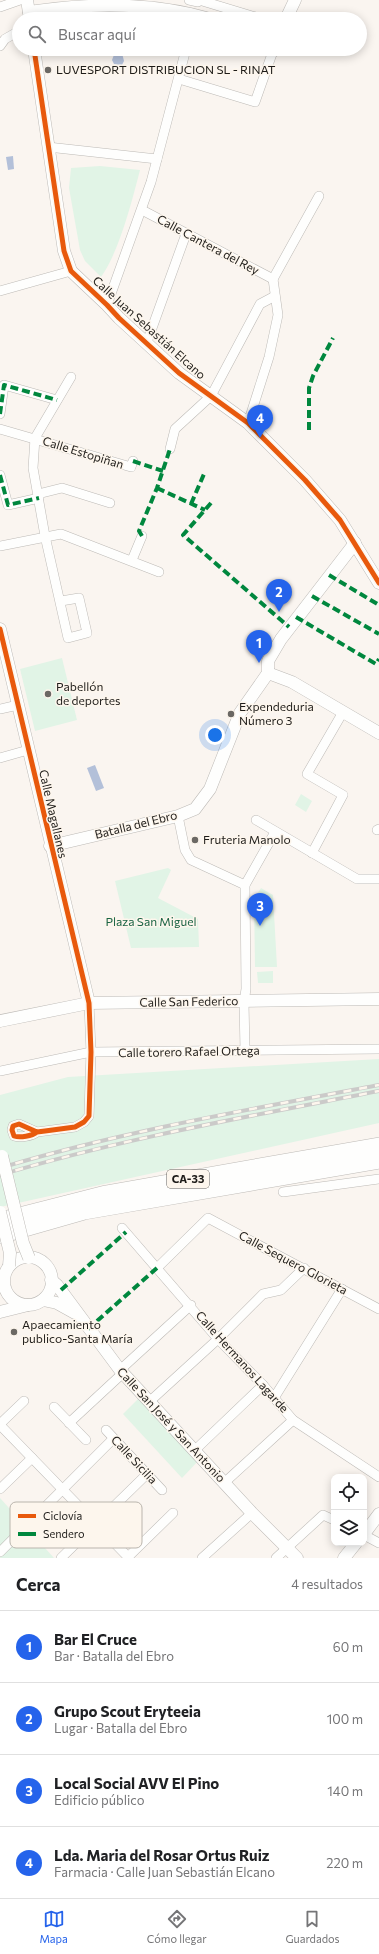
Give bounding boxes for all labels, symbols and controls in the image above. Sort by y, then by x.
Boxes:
search box [12,12,367,56]
icon: search [26,23,48,45]
text: Buscar aquí [58,25,136,43]
place label: LUVESPORT DISTRIBUCION SL - RINAT [56,62,276,76]
marker: LUVESPORT DISTRIBUCION SL - RINAT [43,65,53,75]
street label: Calle Cantera del Rey [155,211,262,277]
street label: Calle Juan Sebastián Elcano [90,273,209,382]
pin: 4 [247,405,273,438]
street label: Calle Estopiñan [41,433,125,471]
pin: 2 [266,579,292,612]
pin: 1 [246,630,272,663]
place label: Pabellón de deportes [56,679,121,707]
marker: Pabellón de deportes [43,689,53,699]
place label: Expendeduria Número 3 [239,699,314,727]
marker: Expendeduria Número 3 [226,709,236,719]
your location [205,725,225,745]
street label: Calle Magallanes [37,768,71,859]
street label: Batalla del Ebro [93,807,178,841]
place label: Fruteria Manolo [203,832,291,846]
marker: Fruteria Manolo [190,835,200,845]
pin: 3 [247,893,273,926]
park label: Plaza San Miguel [105,914,197,928]
street label: Calle San Federico [139,993,239,1009]
street label: Calle torero Rafael Ortega [118,1043,260,1059]
road number: CA-33 [167,1170,209,1188]
street label: Calle Sequero Glorieta [237,1228,350,1297]
street label: Calle Hermanos Lagarde [194,1308,292,1415]
place label: Apaecamiento publico-Santa María [22,1317,133,1345]
marker: Apaecamiento publico-Santa María [9,1327,19,1337]
street label: Calle San José y San Antonio [114,1364,229,1485]
street label: Calle Sicilia [109,1432,161,1486]
map controls [331,1474,367,1546]
button: locate [331,1474,367,1510]
legend [10,1502,142,1548]
text: Ciclovía [43,1509,82,1522]
button: layers [331,1510,367,1546]
text: Sendero [43,1527,85,1540]
text: Cerca [16,1574,61,1595]
text: 4 resultados [291,1576,363,1592]
text: Bar El Cruce [54,1630,137,1648]
text: 1 [26,1639,32,1655]
text: 60 m [333,1639,363,1655]
text: Bar · Batalla del Ebro [54,1648,174,1664]
text: Grupo Scout Eryteeia [54,1702,201,1720]
text: 2 [25,1711,33,1727]
text: 100 m [327,1711,363,1727]
text: Lugar · Batalla del Ebro [54,1720,187,1736]
text: Local Social AVV El Pino [54,1774,219,1792]
text: 3 [25,1783,33,1799]
text: 140 m [327,1783,363,1799]
text: Edificio público [54,1792,145,1808]
text: Lda. Maria del Rosar Ortus Ruiz [54,1846,270,1864]
text: 4 [25,1855,33,1871]
text: 220 m [326,1855,363,1871]
text: Farmacia · Calle Juan Sebastián Elcano [54,1864,275,1880]
tab: Mapa [39,1908,68,1945]
tab: Cómo llegar [147,1908,207,1945]
tab: Guardados [285,1908,340,1945]

